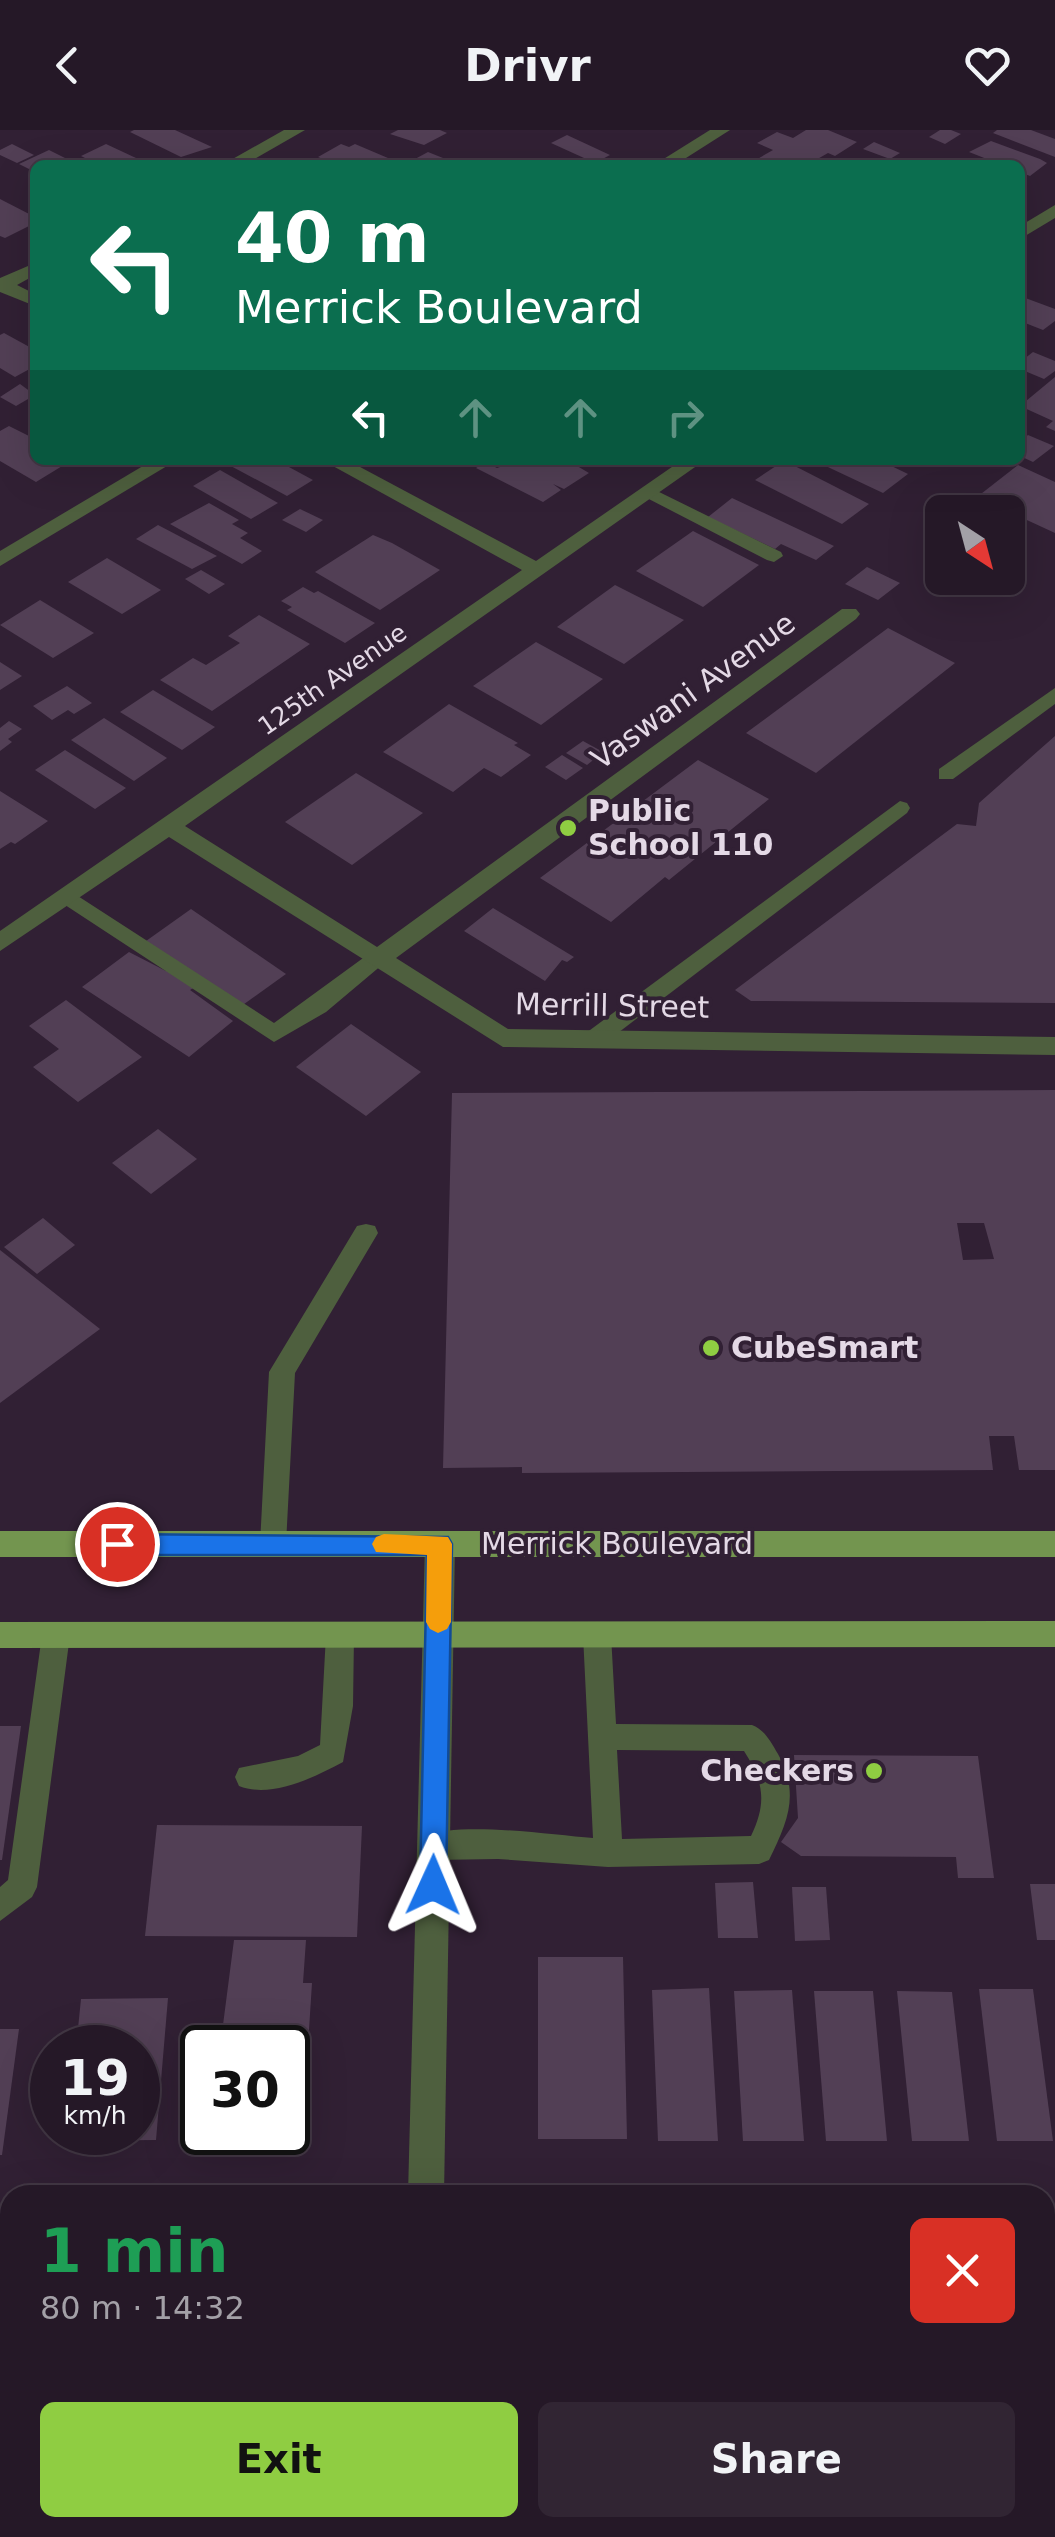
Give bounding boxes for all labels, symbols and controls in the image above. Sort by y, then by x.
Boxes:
icon: back [40,38,95,93]
icon: heart [960,38,1015,93]
text: Drivr [464,39,591,92]
text: 40 m [235,197,430,279]
icon: left [70,200,200,330]
text: Merrick Boulevard [235,281,643,334]
icon: left [343,390,398,445]
icon: ahead [448,390,503,445]
icon: ahead [553,390,608,445]
icon: right [658,390,713,445]
north arrow [925,495,1025,595]
map controls [925,495,1025,595]
street label: Vaswani Avenue [584,605,801,776]
street label: 125th Avenue [253,618,412,741]
place label: Public School 110 [588,793,773,862]
marker: Public School 110 [557,817,579,839]
street label: Merrill Street [515,986,710,1025]
place label: CubeSmart [731,1330,918,1365]
marker: CubeSmart [700,1337,722,1359]
pin [75,1502,160,1587]
icon: arrive [90,1517,145,1572]
street label: Merrick Boulevard [481,1526,753,1561]
place label: Checkers [700,1753,854,1788]
marker: Checkers [863,1760,885,1782]
position arrow [381,1833,485,1937]
speed limit sign: 30 [180,2025,310,2155]
text: 19 [60,2049,130,2107]
text: km/h [63,2101,127,2130]
text: 1 min [40,2216,228,2286]
button: close [910,2218,1015,2323]
text: 80 m · 14:32 [40,2289,245,2327]
button: Exit [40,2402,518,2517]
button: Share [538,2402,1015,2517]

